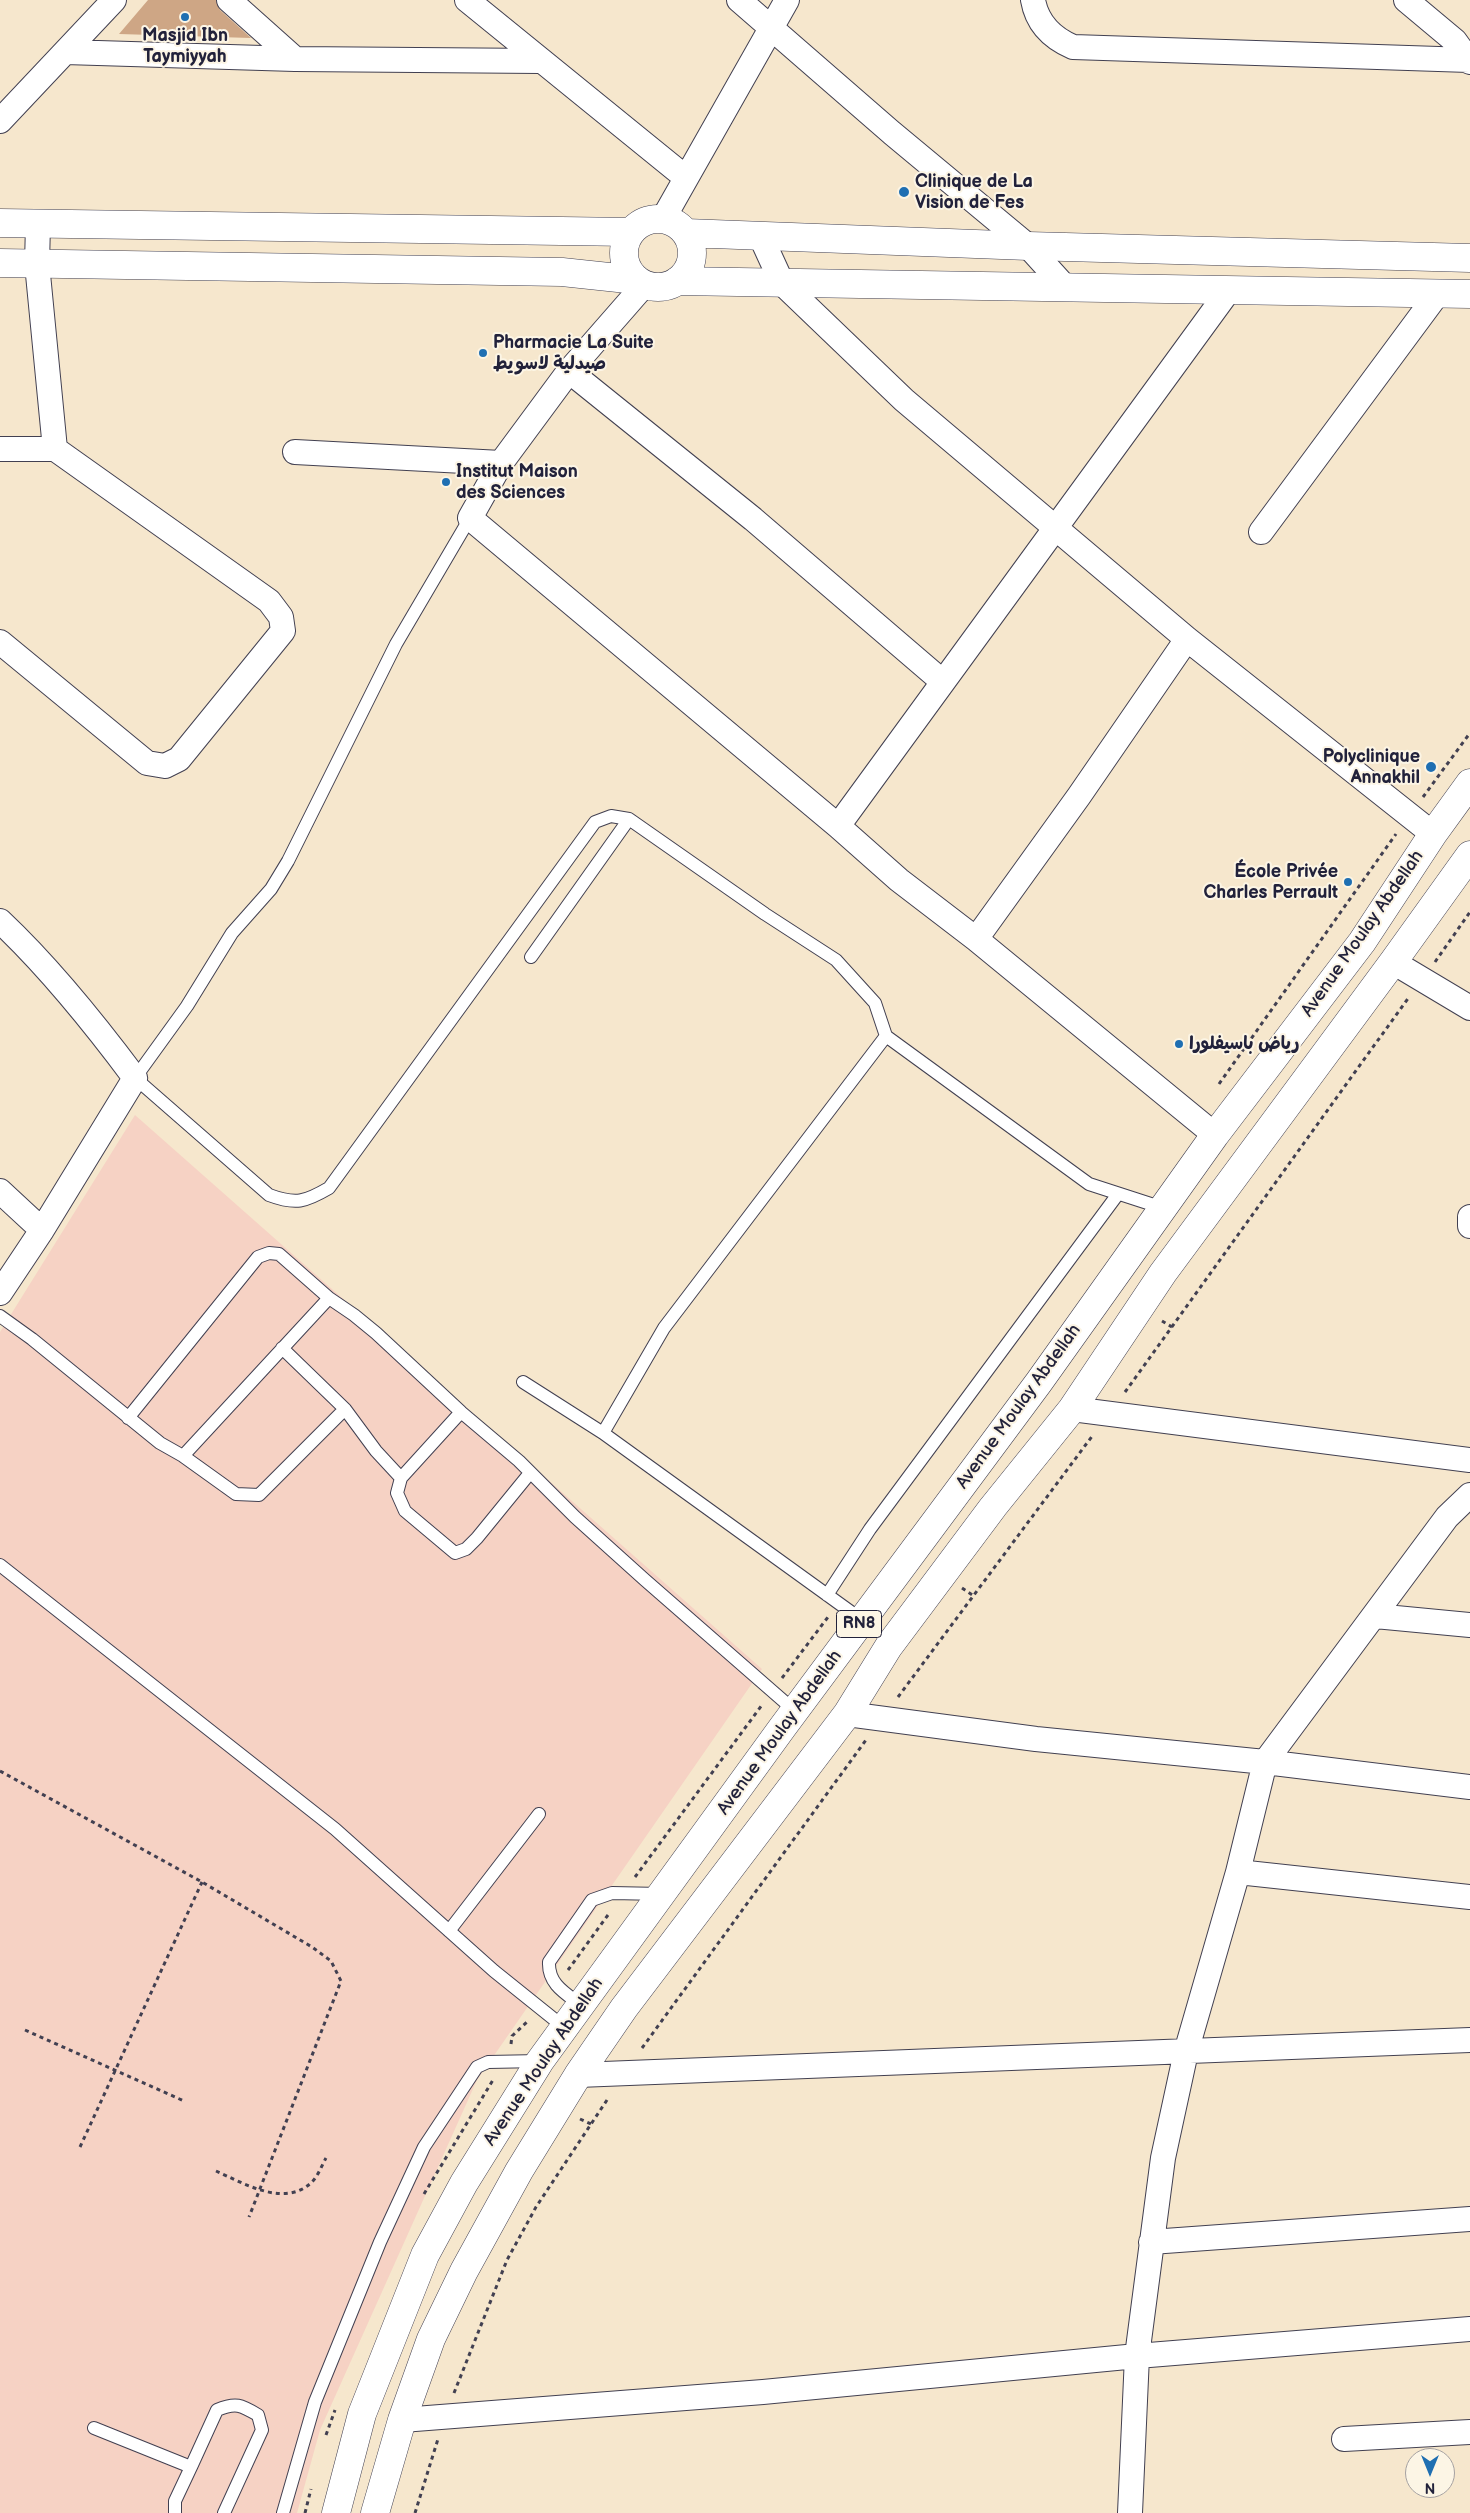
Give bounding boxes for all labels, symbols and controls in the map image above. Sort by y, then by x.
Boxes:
marker: Masjid Ibn Taymiyyah [179,11,191,23]
place label: Masjid Ibn Taymiyyah [142,25,228,68]
place label: Clinique de La Vision de Fes [915,171,1033,213]
marker: Clinique de La Vision de Fes [897,185,911,199]
place label: Pharmacie La Suite صيدلية لاسويط [493,332,654,374]
marker: Pharmacie La Suite صيدلية لاسويط [477,347,489,359]
place label: Institut Maison des Sciences [456,461,578,504]
marker: Institut Maison des Sciences [440,476,452,488]
place label: Polyclinique Annakhil [1323,746,1420,789]
marker: Polyclinique Annakhil [1424,760,1438,774]
street label: Avenue Moulay Abdellah [1297,847,1429,1021]
place label: École Privée Charles Perrault [1204,861,1338,904]
marker: École Privée Charles Perrault [1342,876,1354,888]
place label: رياض باسيفلورا [1189,1033,1300,1055]
marker: رياض باسيفلورا [1173,1038,1185,1050]
street label: Avenue Moulay Abdellah [952,1321,1086,1493]
road number: RN8 [836,1610,882,1638]
street label: Avenue Moulay Abdellah [713,1647,847,1819]
street label: Avenue Moulay Abdellah [480,1974,608,2150]
north arrow [1405,2448,1455,2498]
text: N [1425,2479,1435,2496]

